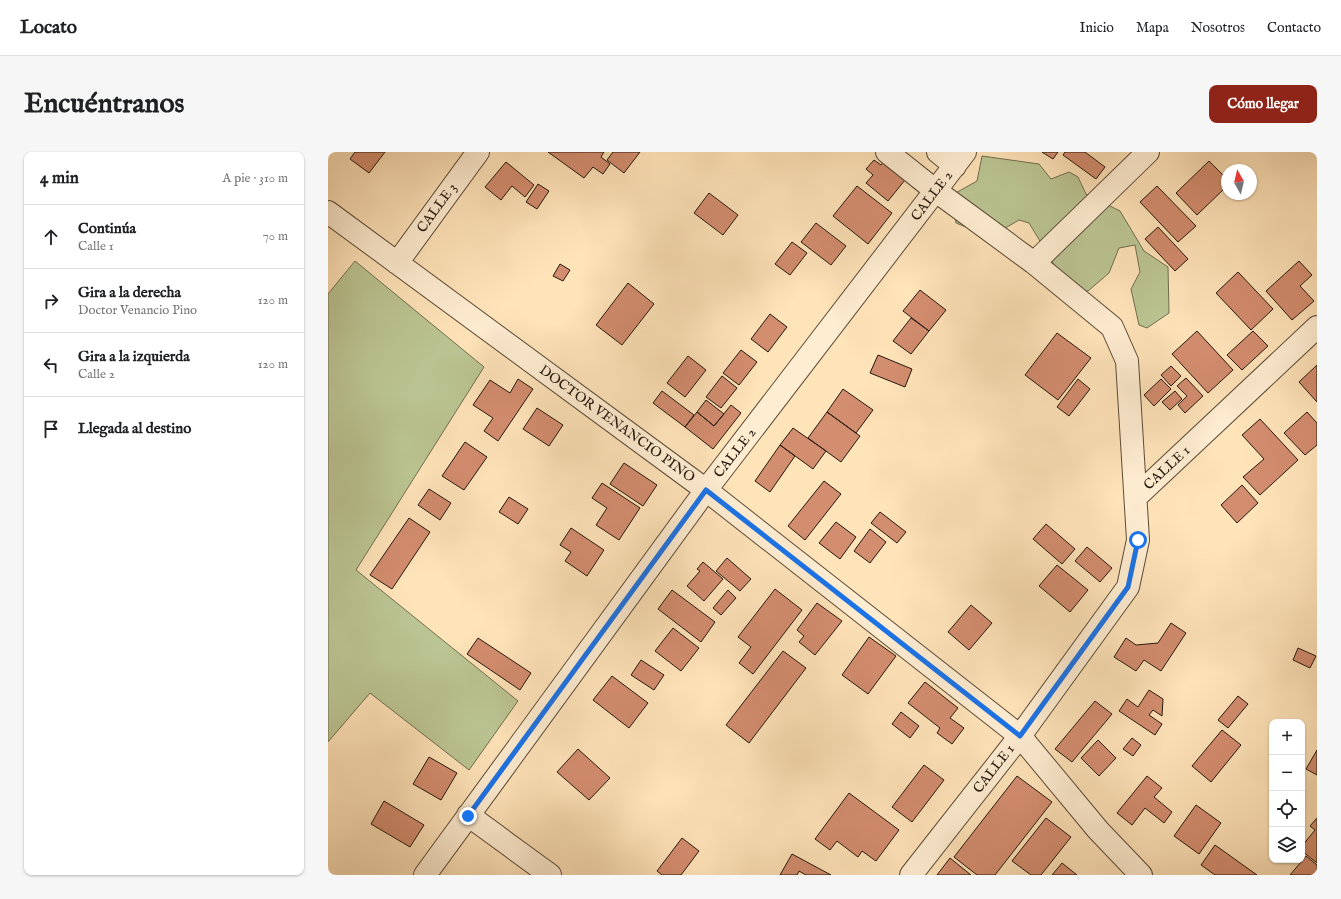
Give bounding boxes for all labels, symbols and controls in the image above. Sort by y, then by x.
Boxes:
text: Locato [20,16,77,40]
text: Inicio [1079,19,1114,37]
text: Mapa [1136,19,1169,37]
text: Nosotros [1191,19,1245,37]
text: Contacto [1267,19,1321,37]
button: Cómo llegar [1209,85,1317,123]
text: Encuéntranos [24,87,184,122]
north arrow [1221,164,1257,200]
street label: CALLE 2 [907,167,957,225]
text: 4 min [40,168,79,189]
text: A pie · 310 m [223,170,288,187]
street label: CALLE 3 [413,180,461,236]
text: Continúa [78,219,136,238]
icon: ahead [40,226,62,248]
text: 70 m [263,228,288,245]
text: Calle 1 [78,238,114,255]
text: Gira a la derecha [78,283,181,302]
icon: right [40,290,62,312]
text: 120 m [258,292,288,309]
text: Doctor Venancio Pino [78,302,197,319]
text: Gira a la izquierda [78,347,190,366]
icon: left [40,354,62,376]
text: 120 m [258,356,288,373]
street label: DOCTOR VENANCIO PINO [535,361,699,487]
text: Calle 2 [78,366,115,383]
icon: arrive [40,418,62,440]
text: Llegada al destino [78,419,191,438]
street label: CALLE 2 [710,424,760,482]
street label: CALLE 1 [1140,442,1194,494]
route start [1129,531,1147,549]
map controls [1269,719,1305,863]
button: + [1269,719,1305,755]
street label: CALLE 1 [969,741,1019,797]
button: − [1269,755,1305,791]
button: locate [1269,791,1305,827]
route end [459,807,477,825]
button: layers [1269,827,1305,863]

